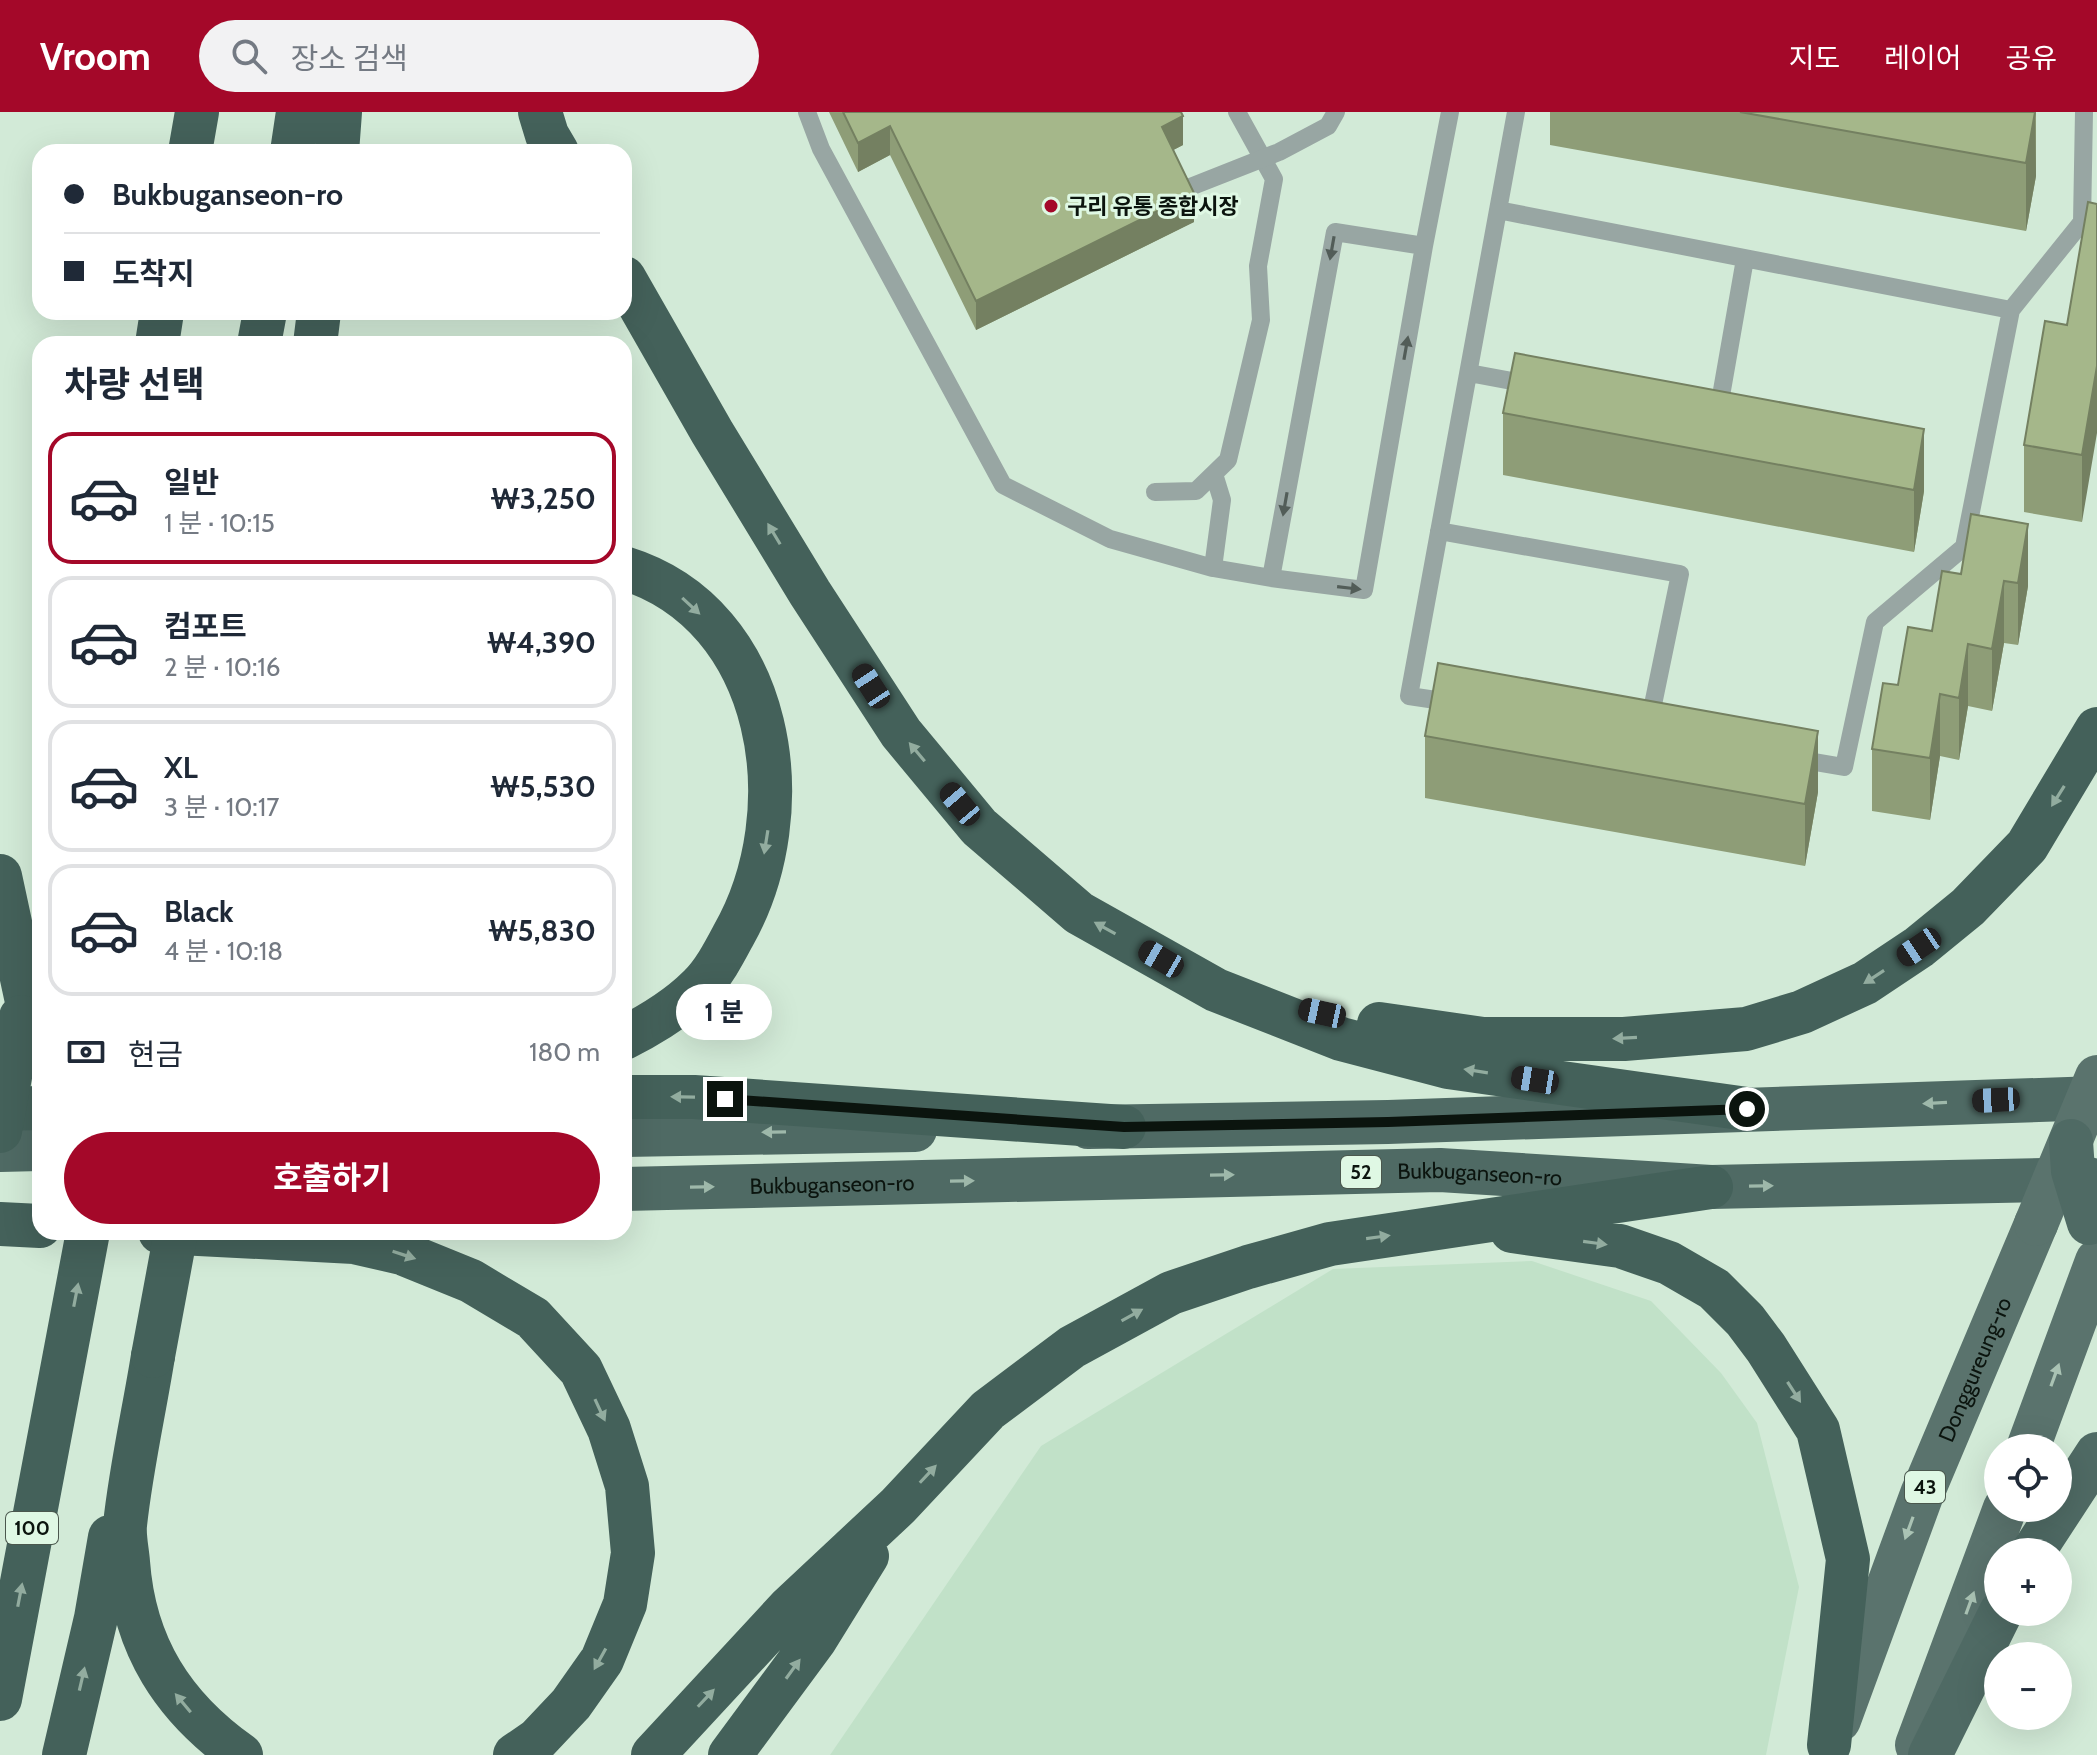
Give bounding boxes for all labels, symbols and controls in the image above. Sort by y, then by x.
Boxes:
search box [199,20,759,92]
text: Vroom [40,33,151,80]
icon: search [227,34,271,78]
text: 장소 검색 [291,40,408,77]
text: 지도 [1789,41,1840,75]
text: 레이어 [1884,41,1961,75]
text: 공유 [2005,41,2057,75]
text: Bukbuganseon-ro [112,176,343,213]
place label: 구리 유통 종합시장 [1067,193,1239,220]
marker: 구리 유통 종합시장 [1042,197,1060,215]
one-way arrow [1326,236,1338,261]
text: 도착지 [112,255,195,292]
one-way arrow [1400,335,1412,360]
text: 차량 선택 [64,362,205,406]
icon: car [68,462,140,534]
text: 일반 [164,464,219,501]
text: ₩3,250 [491,480,596,517]
one-way arrow [1278,491,1291,516]
text: 1 분 · 10:15 [164,507,275,539]
one-way arrow [768,523,782,545]
one-way arrow [1337,581,1362,594]
one-way arrow [681,596,700,614]
icon: car [68,606,140,678]
text: 컴포트 [164,608,247,645]
text: ₩4,390 [487,624,596,661]
text: 2 분 · 10:16 [164,651,281,683]
car [848,659,894,713]
one-way arrow [909,742,926,762]
text: XL [164,749,198,786]
icon: car [68,750,140,822]
text: ₩5,530 [490,768,596,805]
car [935,778,985,830]
one-way arrow [2050,786,2065,807]
text: 3 분 · 10:17 [164,791,279,823]
one-way arrow [759,830,772,855]
text: Black [164,893,234,930]
icon: car [68,894,140,966]
text: ₩5,830 [488,912,596,949]
one-way arrow [1094,921,1117,935]
car [1892,924,1946,970]
text: 4 분 · 10:18 [164,935,283,967]
car [1134,937,1188,981]
one-way arrow [1863,969,1885,983]
callout: 1 분 [677,983,773,1039]
text: 1 분 [704,996,744,1028]
car [1296,996,1348,1030]
icon: cash [64,1030,108,1074]
one-way arrow [1612,1032,1637,1045]
text: 현금 [128,1036,183,1073]
text: 180 m [529,1036,600,1068]
one-way arrow [1463,1064,1488,1077]
car [1509,1064,1561,1096]
route end [707,1081,743,1117]
car [1971,1087,2021,1113]
one-way arrow [670,1091,695,1103]
route start [1729,1091,1765,1127]
one-way arrow [1922,1097,1947,1110]
one-way arrow [761,1126,786,1138]
button: 호출하기 [64,1132,600,1224]
road number: 52 [1341,1156,1381,1188]
street label: Bukbuganseon-ro [1397,1156,1563,1191]
street label: Bukbuganseon-ro [749,1169,915,1200]
one-way arrow [1210,1169,1235,1182]
one-way arrow [950,1175,975,1188]
one-way arrow [1749,1180,1774,1193]
one-way arrow [690,1181,715,1193]
one-way arrow [1366,1230,1391,1243]
one-way arrow [1583,1236,1608,1249]
one-way arrow [392,1249,416,1261]
one-way arrow [70,1282,83,1307]
street label: Donggureung-ro [1932,1293,2017,1446]
one-way arrow [1120,1308,1143,1322]
one-way arrow [2049,1363,2062,1387]
one-way arrow [1787,1381,1801,1403]
one-way arrow [593,1399,607,1422]
map controls [1984,1434,2072,1730]
button: locate [1984,1434,2072,1522]
one-way arrow [919,1464,937,1483]
road number: 43 [1905,1471,1945,1503]
road number: 100 [6,1512,58,1544]
one-way arrow [1902,1517,1915,1541]
button: + [1984,1538,2072,1626]
one-way arrow [15,1582,27,1607]
one-way arrow [1964,1591,1977,1615]
button: − [1984,1642,2072,1730]
one-way arrow [594,1648,608,1670]
one-way arrow [785,1659,800,1680]
one-way arrow [76,1666,89,1691]
one-way arrow [696,1689,714,1708]
one-way arrow [175,1694,192,1714]

